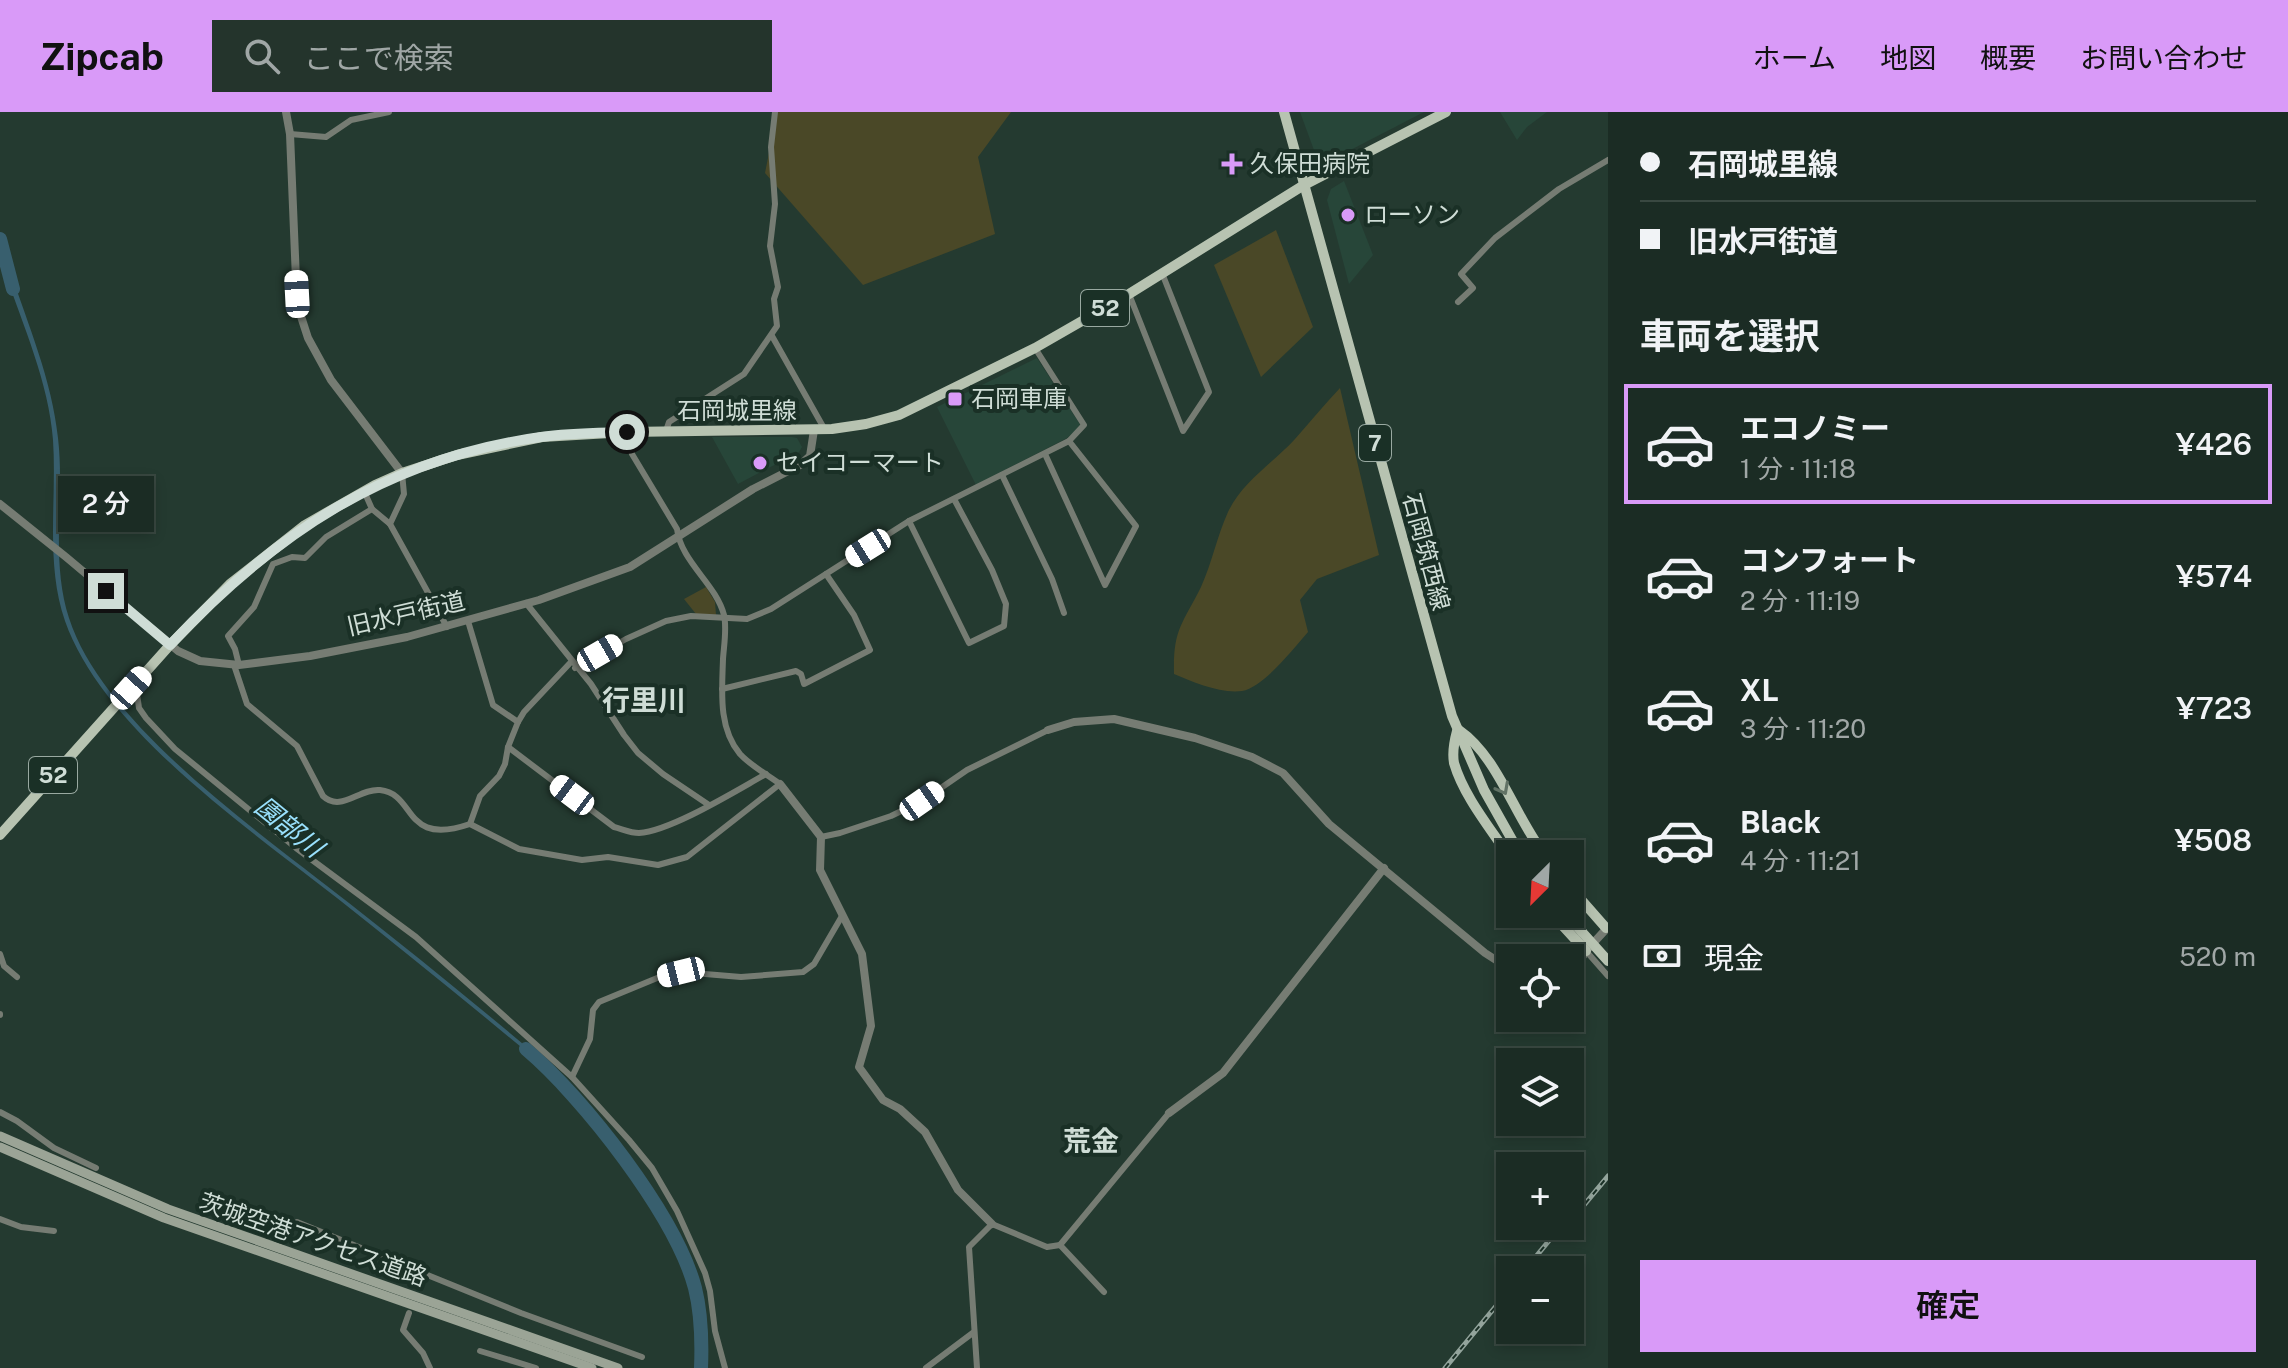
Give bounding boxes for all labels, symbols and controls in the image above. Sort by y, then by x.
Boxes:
search box [212,20,772,92]
text: Zipcab [40,34,164,79]
icon: search [240,34,284,78]
text: ここで検索 [304,40,454,76]
text: ホーム [1753,41,1836,74]
text: 地図 [1880,41,1936,74]
text: 概要 [1980,41,2036,74]
text: お問い合わせ [2080,41,2248,74]
text: 石岡城里線 [1688,146,1838,182]
place label: 久保田病院 [1250,149,1370,177]
marker: 久保田病院 [1221,153,1243,175]
place label: ローソン [1364,200,1460,228]
marker: ローソン [1339,206,1357,224]
text: 旧水戸街道 [1688,223,1838,259]
car [284,269,310,319]
road number: 52 [1081,290,1129,326]
text: 車両を選択 [1640,315,1820,357]
place label: 石岡車庫 [971,384,1067,412]
marker: 石岡車庫 [946,390,964,408]
street label: 石岡城里線 [677,396,797,424]
icon: car [1644,408,1716,480]
text: エコノミー [1740,410,1890,446]
route start [609,414,645,450]
road number: 7 [1359,425,1391,461]
text: ¥426 [2176,426,2252,462]
place label: セイコーマート [776,448,944,476]
text: 1 分 · 11:18 [1740,453,1856,484]
marker: セイコーマート [751,454,769,472]
callout: 2 分 [58,475,154,531]
text: 2 分 [82,488,130,519]
street label: 石岡筑西線 [1398,490,1456,613]
car [841,525,895,571]
icon: car [1644,540,1716,612]
text: コンフォート [1740,542,1919,578]
text: ¥574 [2176,558,2252,594]
route end [88,573,124,609]
text: 2 分 · 11:19 [1740,585,1860,616]
street label: 旧水戸街道 [344,586,467,640]
car [573,631,627,675]
car [106,662,156,714]
icon: car [1644,672,1716,744]
text: XL [1740,672,1779,708]
district label: 行里川 [602,683,686,716]
text: ¥723 [2176,690,2252,726]
text: 3 分 · 11:20 [1740,713,1866,744]
road number: 52 [29,757,77,793]
car [546,771,598,819]
car [895,777,949,825]
one-way arrow [1494,780,1509,795]
water label: 園部川 [249,790,332,865]
icon: car [1644,804,1716,876]
text: Black [1740,804,1821,840]
text: ¥508 [2175,822,2252,858]
north arrow [1496,840,1584,928]
map controls [1496,840,1584,1344]
text: 4 分 · 11:21 [1740,845,1861,876]
icon: cash [1640,934,1684,978]
text: 現金 [1704,940,1764,976]
text: 520 m [2179,941,2256,972]
button: locate [1496,944,1584,1032]
car [655,955,707,989]
button: layers [1496,1048,1584,1136]
district label: 荒金 [1063,1124,1119,1157]
button: + [1496,1152,1584,1240]
street label: 茨城空港アクセス道路 [196,1187,431,1291]
button: − [1496,1256,1584,1344]
button: 確定 [1640,1260,2256,1352]

